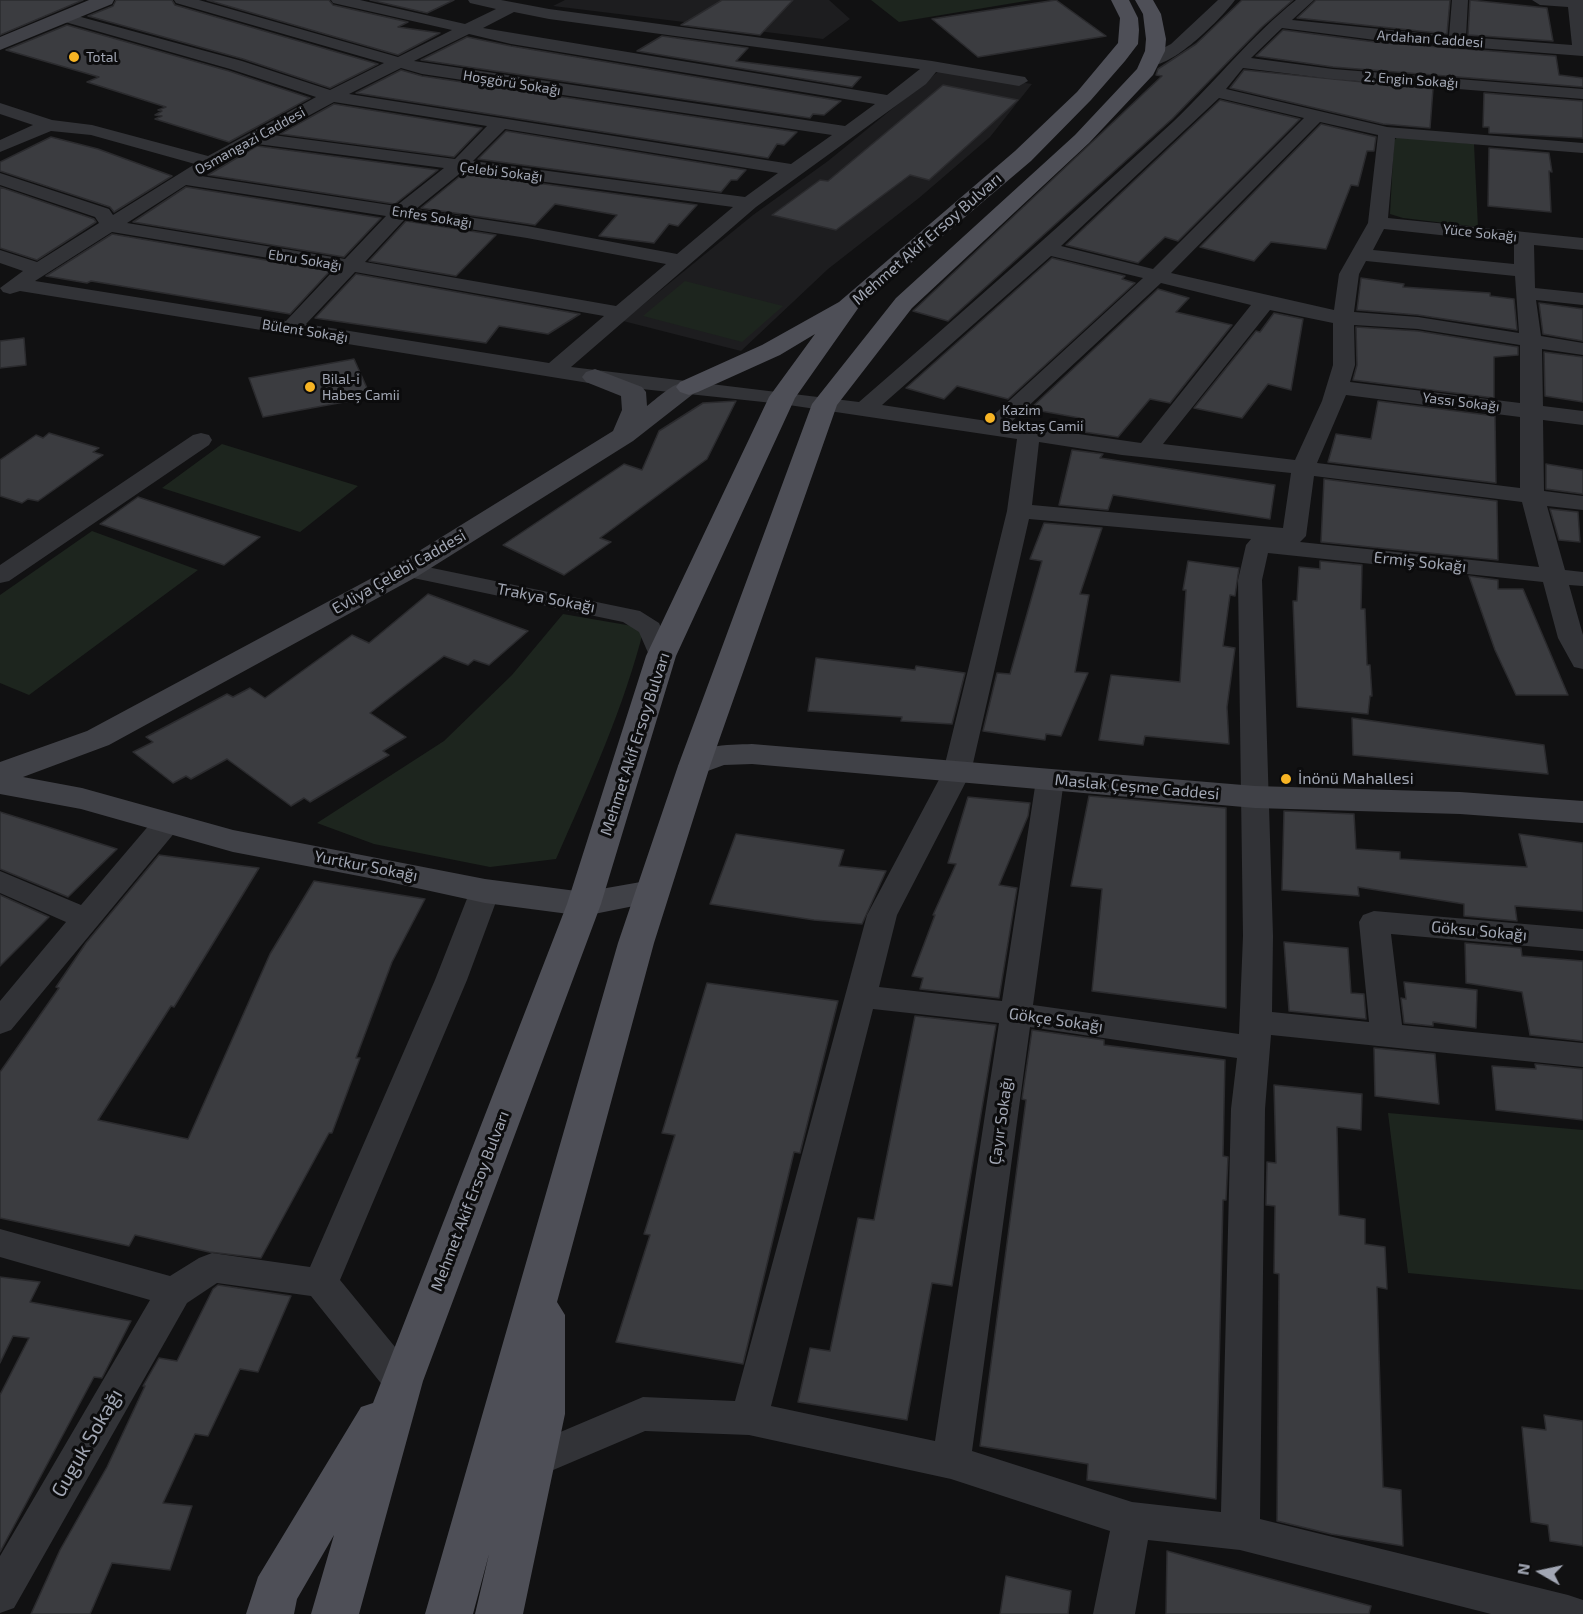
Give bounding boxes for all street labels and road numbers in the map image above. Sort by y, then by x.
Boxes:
street label: Ardahan Caddesi [1376,27,1484,51]
street label: Hoşgörü Sokağı [462,67,562,99]
street label: 2. Engin Sokağı [1363,68,1459,92]
street label: Osmangazi Caddesi [192,104,308,178]
street label: Çelebi Sokağı [458,159,544,185]
street label: Mehmet Akif Ersoy Bulvarı [848,169,1006,309]
street label: Enfes Sokağı [391,202,473,232]
street label: Yüce Sokağı [1442,221,1518,245]
street label: Ebru Sokağı [267,246,343,274]
street label: Bülent Sokağı [261,316,349,346]
street label: Yassı Sokağı [1421,389,1501,415]
street label: Evliya Çelebi Caddesi [329,526,469,618]
street label: Ermiş Sokağı [1373,548,1467,576]
street label: Trakya Sokağı [495,579,597,617]
street label: Mehmet Akif Ersoy Bulvarı [596,650,674,838]
street label: Maslak Çeşme Caddesi [1054,770,1220,804]
street label: Yurtkur Sokağı [313,847,419,885]
street label: Göksu Sokağı [1430,917,1528,945]
street label: Gökçe Sokağı [1008,1004,1104,1036]
street label: Çayır Sokağı [985,1076,1017,1166]
street label: Mehmet Akif Ersoy Bulvarı [427,1108,513,1294]
street label: Guguk Sokağı [46,1385,128,1501]

